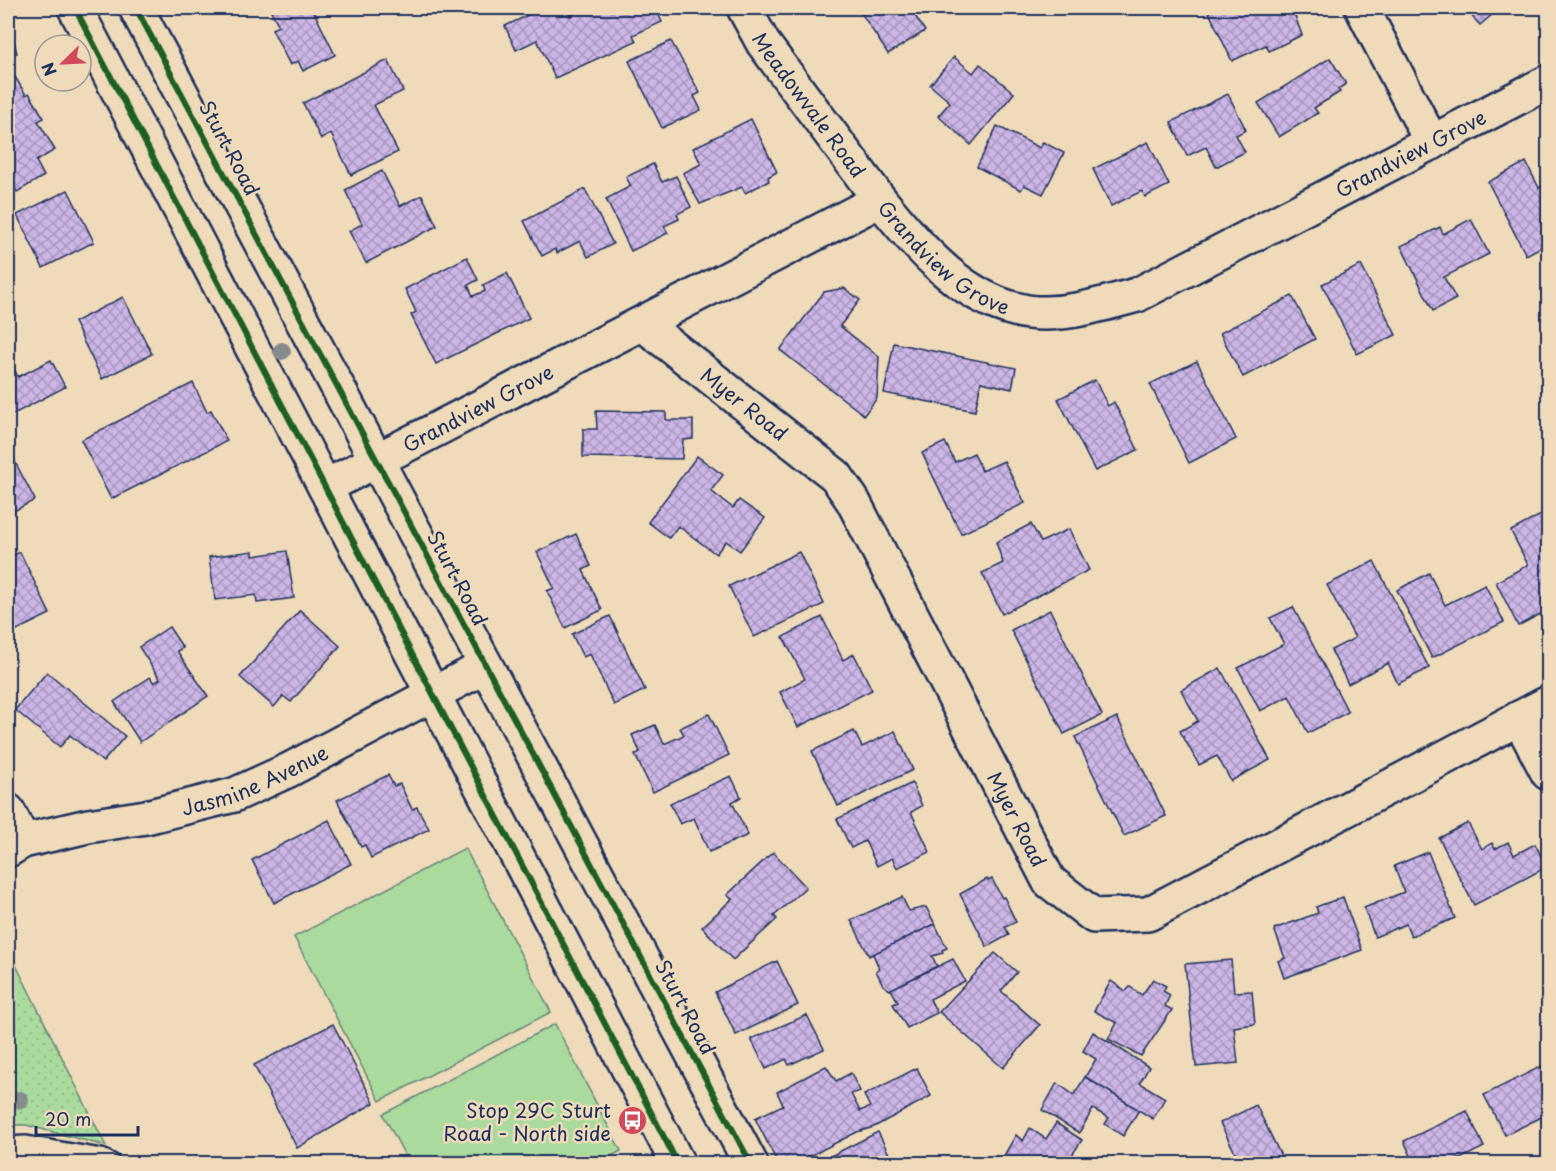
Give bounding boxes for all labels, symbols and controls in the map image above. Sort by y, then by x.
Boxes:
street label: Meadowvale Road [745,27,873,184]
north arrow [33,33,93,93]
text: N [35,59,62,80]
street label: Sturt Road [192,95,268,201]
street label: Grandview Grove [1330,102,1491,205]
street label: Grandview Grove [871,193,1014,322]
street label: Grandview Grove [397,357,558,459]
street label: Myer Road [694,360,794,448]
street label: Sturt Road [420,525,496,631]
street label: Jasmine Avenue [178,737,333,823]
street label: Myer Road [980,766,1054,872]
street label: Sturt Road [648,954,724,1060]
place label: Stop 29C Sturt Road - North side [444,1095,611,1148]
scale bar [36,1099,138,1137]
text: 20 m [45,1105,91,1132]
bus stop icon: Stop 29C Sturt Road - North side [616,1105,648,1137]

